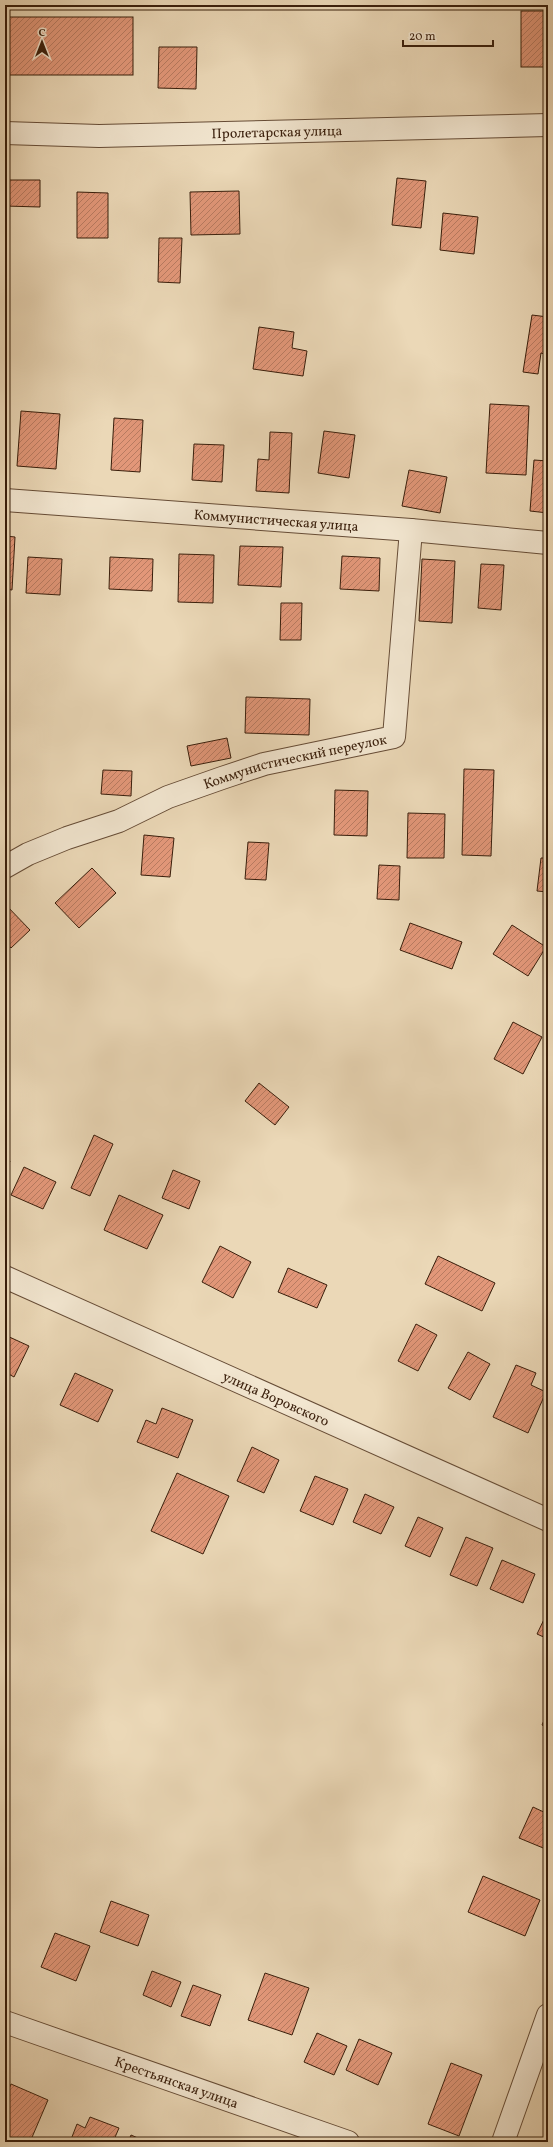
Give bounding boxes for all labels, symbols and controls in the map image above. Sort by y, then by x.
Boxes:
north arrow [22,22,62,62]
scale bar [403,22,493,48]
text: С [38,26,46,41]
text: 20 m [409,29,436,45]
street label: Пролетарская улица [211,122,343,144]
street label: Коммунистическая улица [193,506,359,537]
street label: Коммунистический переулок [201,731,389,795]
street label: улица Воровского [219,1368,332,1432]
street label: Крестьянская улица [112,2053,241,2114]

